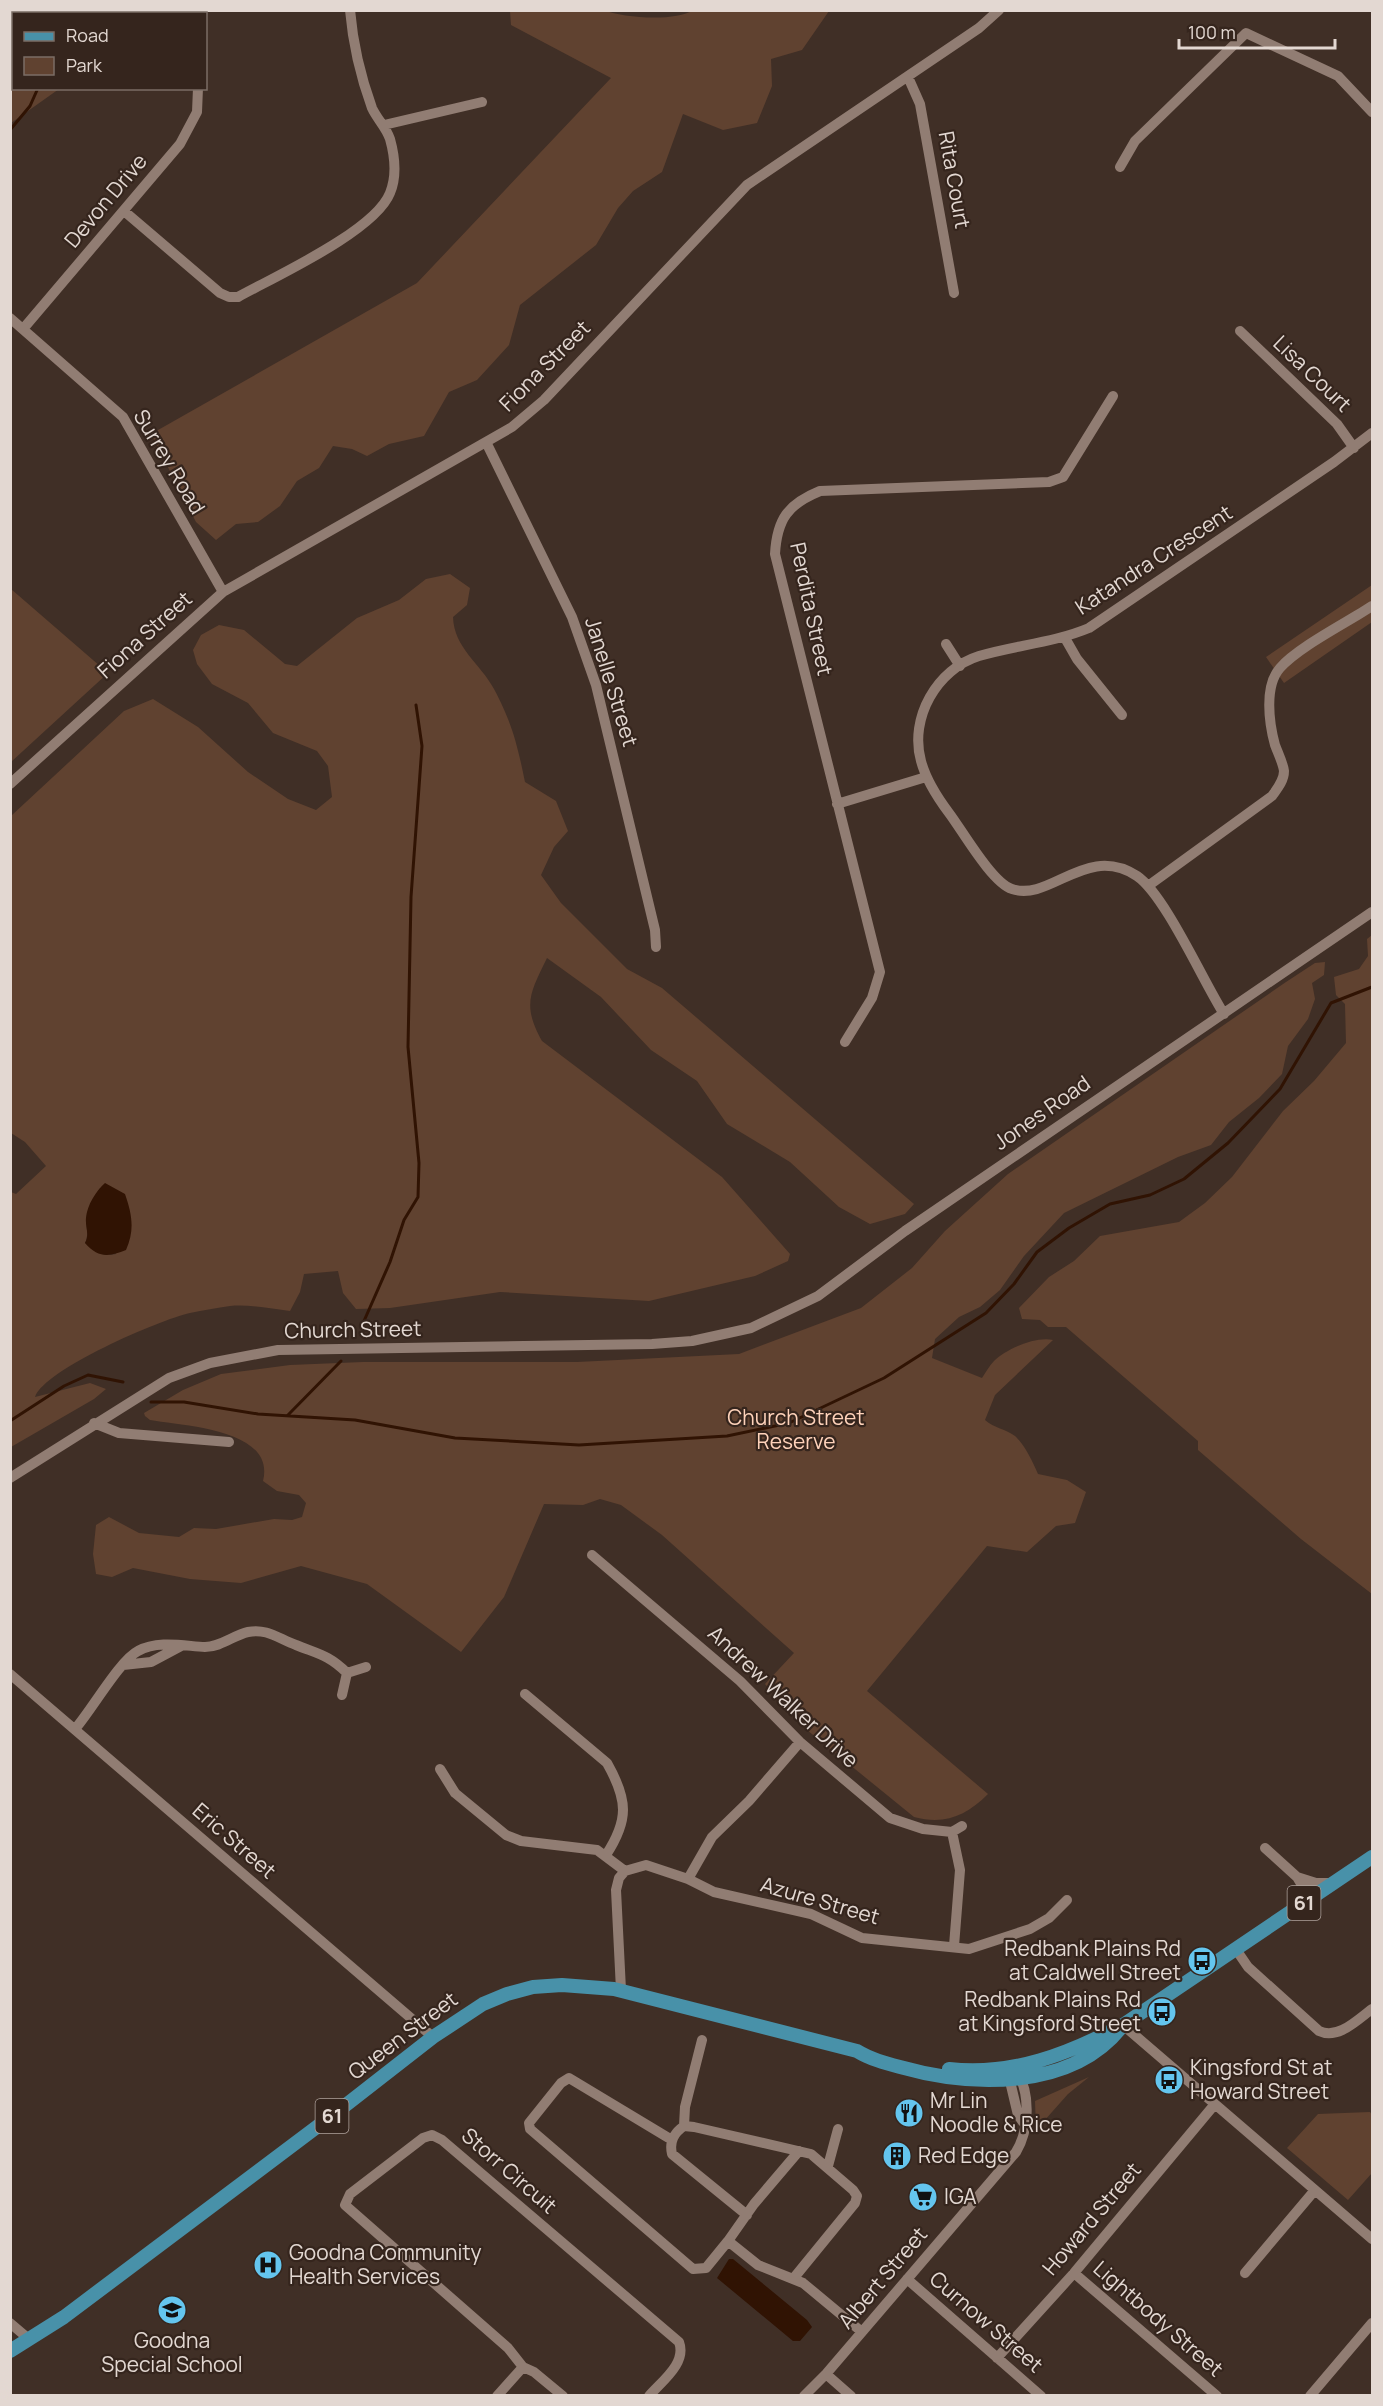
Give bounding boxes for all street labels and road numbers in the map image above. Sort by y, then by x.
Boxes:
street label: Rita Court [933,129,977,231]
street label: Devon Drive [58,148,153,253]
street label: Fiona Street [493,314,596,417]
street label: Lisa Court [1268,329,1358,418]
street label: Surrey Road [128,404,212,519]
street label: Katandra Crescent [1070,498,1237,620]
street label: Perdita Street [784,540,840,678]
street label: Fiona Street [91,584,198,684]
street label: Janelle Street [579,614,645,750]
street label: Jones Road [988,1069,1095,1156]
street label: Church Street [284,1314,422,1344]
street label: Andrew Walker Drive [702,1619,865,1773]
street label: Eric Street [187,1796,282,1884]
street label: Azure Street [758,1870,883,1930]
road number: 61 [1288,1886,1320,1920]
street label: Queen Street [342,1985,463,2086]
road number: 61 [316,2099,348,2133]
street label: Storr Circuit [456,2121,563,2219]
street label: Howard Street [1036,2156,1147,2281]
street label: Albert Street [831,2221,933,2334]
street label: Lightbody Street [1088,2254,1229,2382]
street label: Curnow Street [924,2264,1049,2378]

